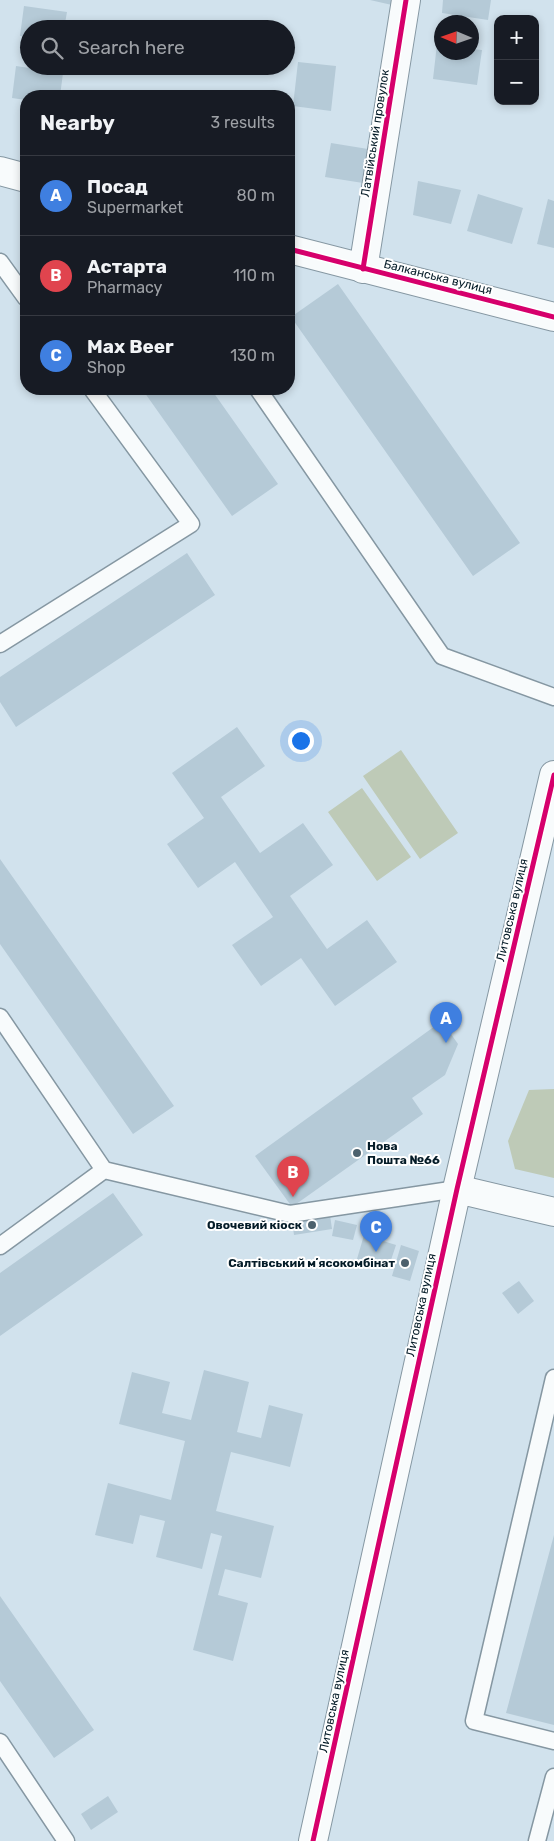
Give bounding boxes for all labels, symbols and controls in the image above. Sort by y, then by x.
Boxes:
north arrow [434,15,479,60]
map controls [494,15,539,105]
button: + [494,15,539,60]
search box [20,20,295,75]
icon: search [38,34,66,62]
text: Search here [78,36,185,59]
button: − [494,60,539,105]
street label: Латвійський провулок [358,68,392,198]
text: Nearby [40,110,115,135]
text: 3 results [210,113,275,132]
text: Посад [87,175,148,198]
text: A [50,186,62,205]
text: 80 m [237,186,275,205]
text: Supermarket [87,198,183,217]
text: Астарта [87,255,167,278]
street label: Балканська вулиця [382,257,494,297]
text: B [50,266,62,285]
text: 110 m [233,266,275,285]
text: Pharmacy [87,278,162,297]
text: Max Beer [87,335,174,358]
text: C [50,346,62,365]
text: 130 m [230,346,275,365]
text: Shop [87,358,125,377]
your location [288,728,314,754]
street label: Литовська вулиця [493,857,531,963]
pin: A [430,1002,462,1043]
place label: Нова Пошта №66 [367,1139,440,1167]
marker: Нова Пошта №66 [351,1147,363,1159]
pin: B [277,1156,309,1197]
pin: C [360,1211,392,1252]
place label: Овочевий кіоск [207,1218,303,1232]
marker: Овочевий кіоск [306,1219,318,1231]
street label: Литовська вулиця [403,1252,439,1358]
place label: Салтівський мʼясокомбінат [228,1256,395,1270]
marker: Салтівський мʼясокомбінат [399,1257,411,1269]
street label: Литовська вулиця [316,1648,352,1754]

